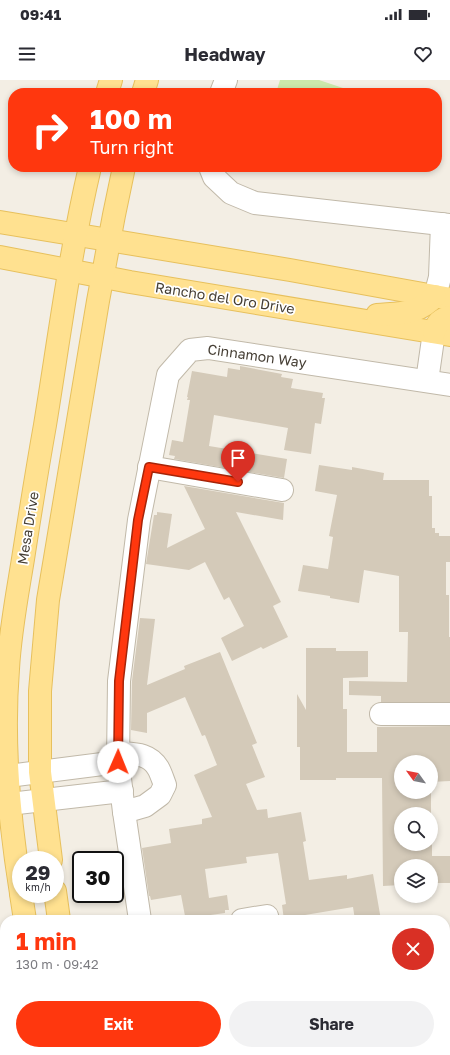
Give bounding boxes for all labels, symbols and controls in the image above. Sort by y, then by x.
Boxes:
text: 09:41 [20,5,61,23]
icon: menu [16,43,38,65]
text: Headway [184,43,266,65]
icon: heart [412,43,434,65]
text: 100 m [90,102,172,135]
icon: right [24,104,76,156]
text: Turn right [90,136,174,158]
street label: Rancho del Oro Drive [154,278,296,317]
street label: Cinnamon Way [207,340,308,371]
pin [221,441,255,482]
icon: arrive [227,447,249,469]
street label: Mesa Drive [13,490,42,566]
position arrow [97,741,139,783]
north arrow [394,755,438,799]
map controls [394,755,438,903]
button: search [394,807,438,851]
speed limit sign: 30 [72,851,124,903]
button: layers [394,859,438,903]
text: 29 [26,860,50,884]
text: km/h [25,881,51,893]
text: 1 min [16,926,76,955]
button: close [392,928,434,970]
text: 130 m · 09:42 [16,956,98,972]
button: Exit [16,1001,221,1047]
button: Share [229,1001,434,1047]

